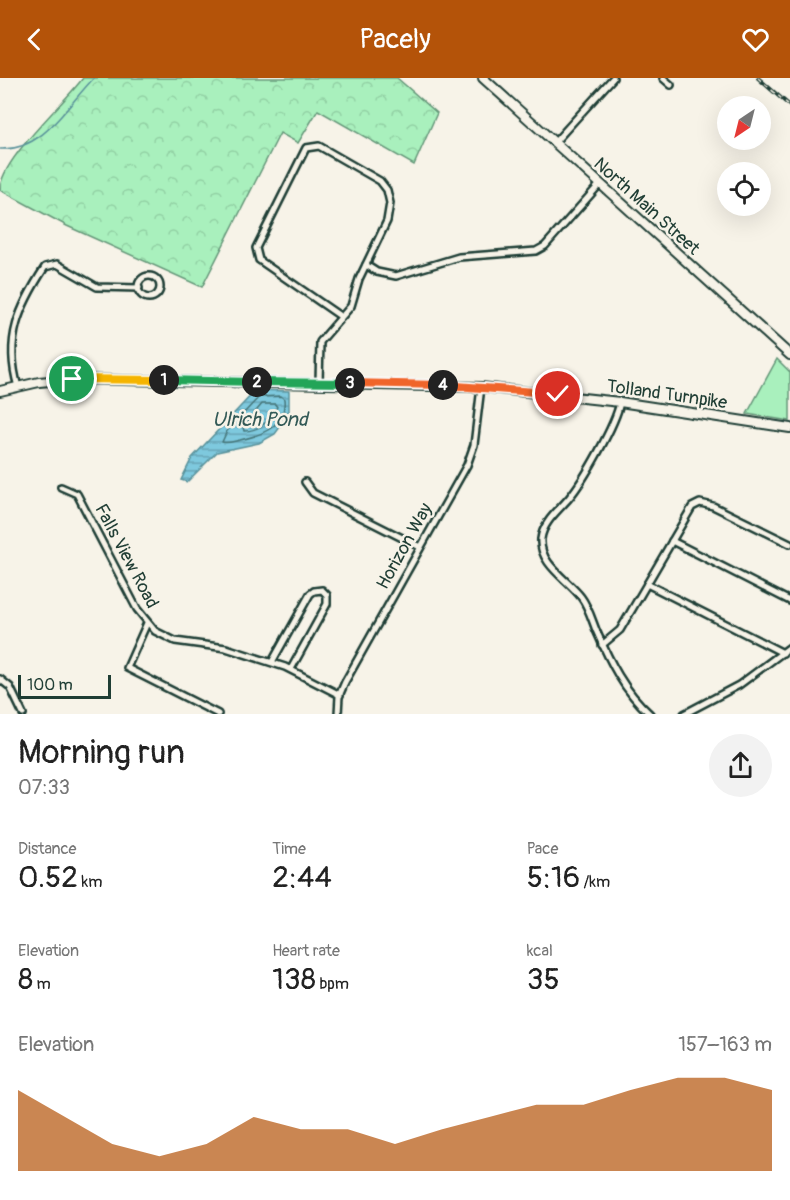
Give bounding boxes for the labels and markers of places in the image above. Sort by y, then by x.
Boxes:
pin [46,353,97,404]
pin: 1 [149,365,179,395]
pin: 2 [242,367,272,397]
pin: 3 [335,368,365,398]
pin [532,368,583,419]
pin: 4 [428,370,458,400]

